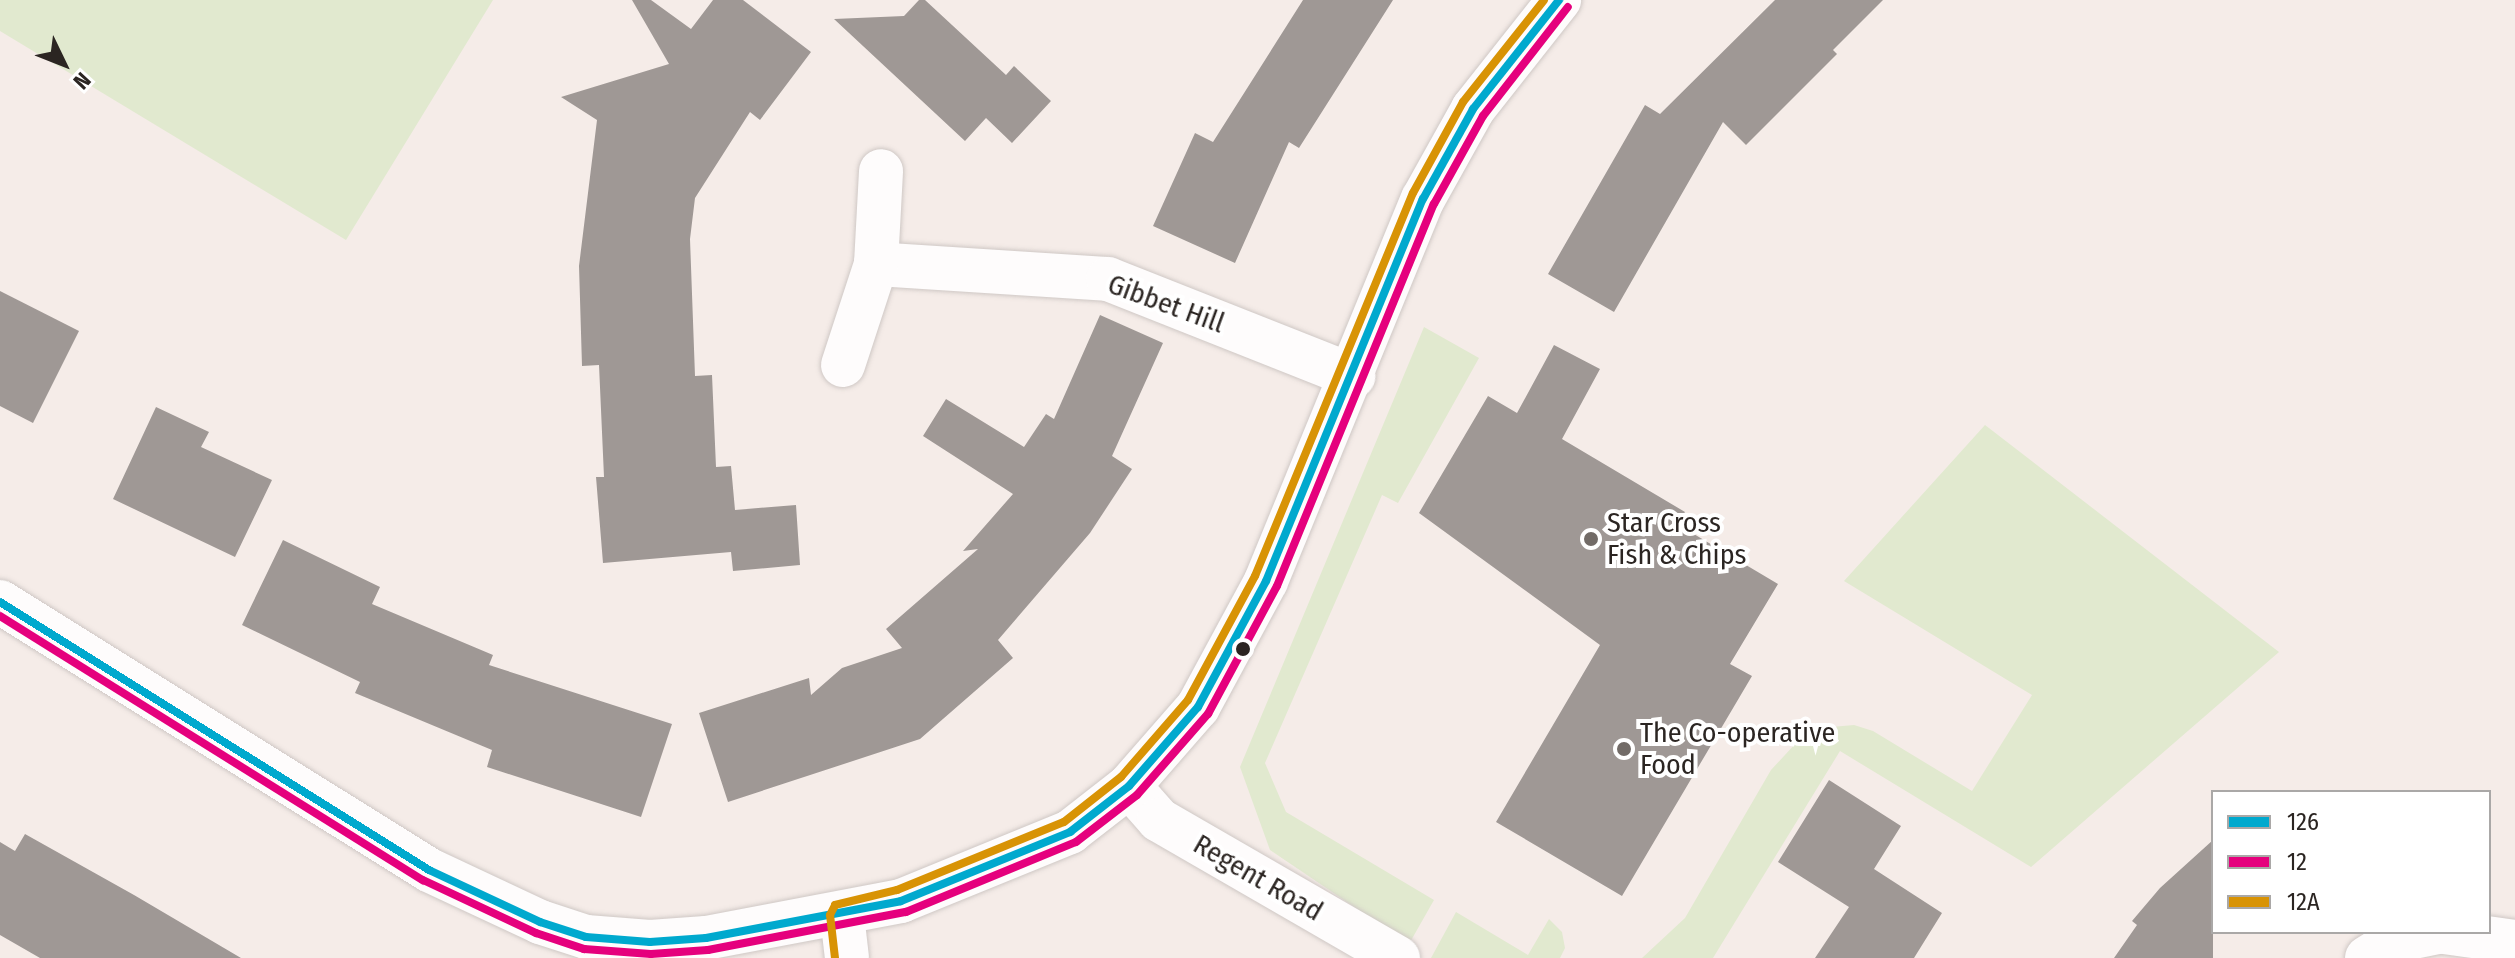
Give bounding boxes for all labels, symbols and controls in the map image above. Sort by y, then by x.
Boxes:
north arrow [24,24,104,104]
text: N [68,67,96,95]
street label: Gibbet Hill [1103,267,1229,341]
place label: Star Cross Fish & Chips [1607,506,1747,572]
marker: Star Cross Fish & Chips [1582,530,1600,548]
unlabelled marker [1235,641,1251,657]
place label: The Co-operative Food [1640,716,1835,782]
marker: The Co-operative Food [1615,740,1633,758]
legend [2211,790,2491,934]
text: 126 [2287,808,2319,836]
street label: Regent Road [1187,828,1329,928]
text: 12 [2287,848,2307,876]
text: 12A [2287,888,2320,916]

